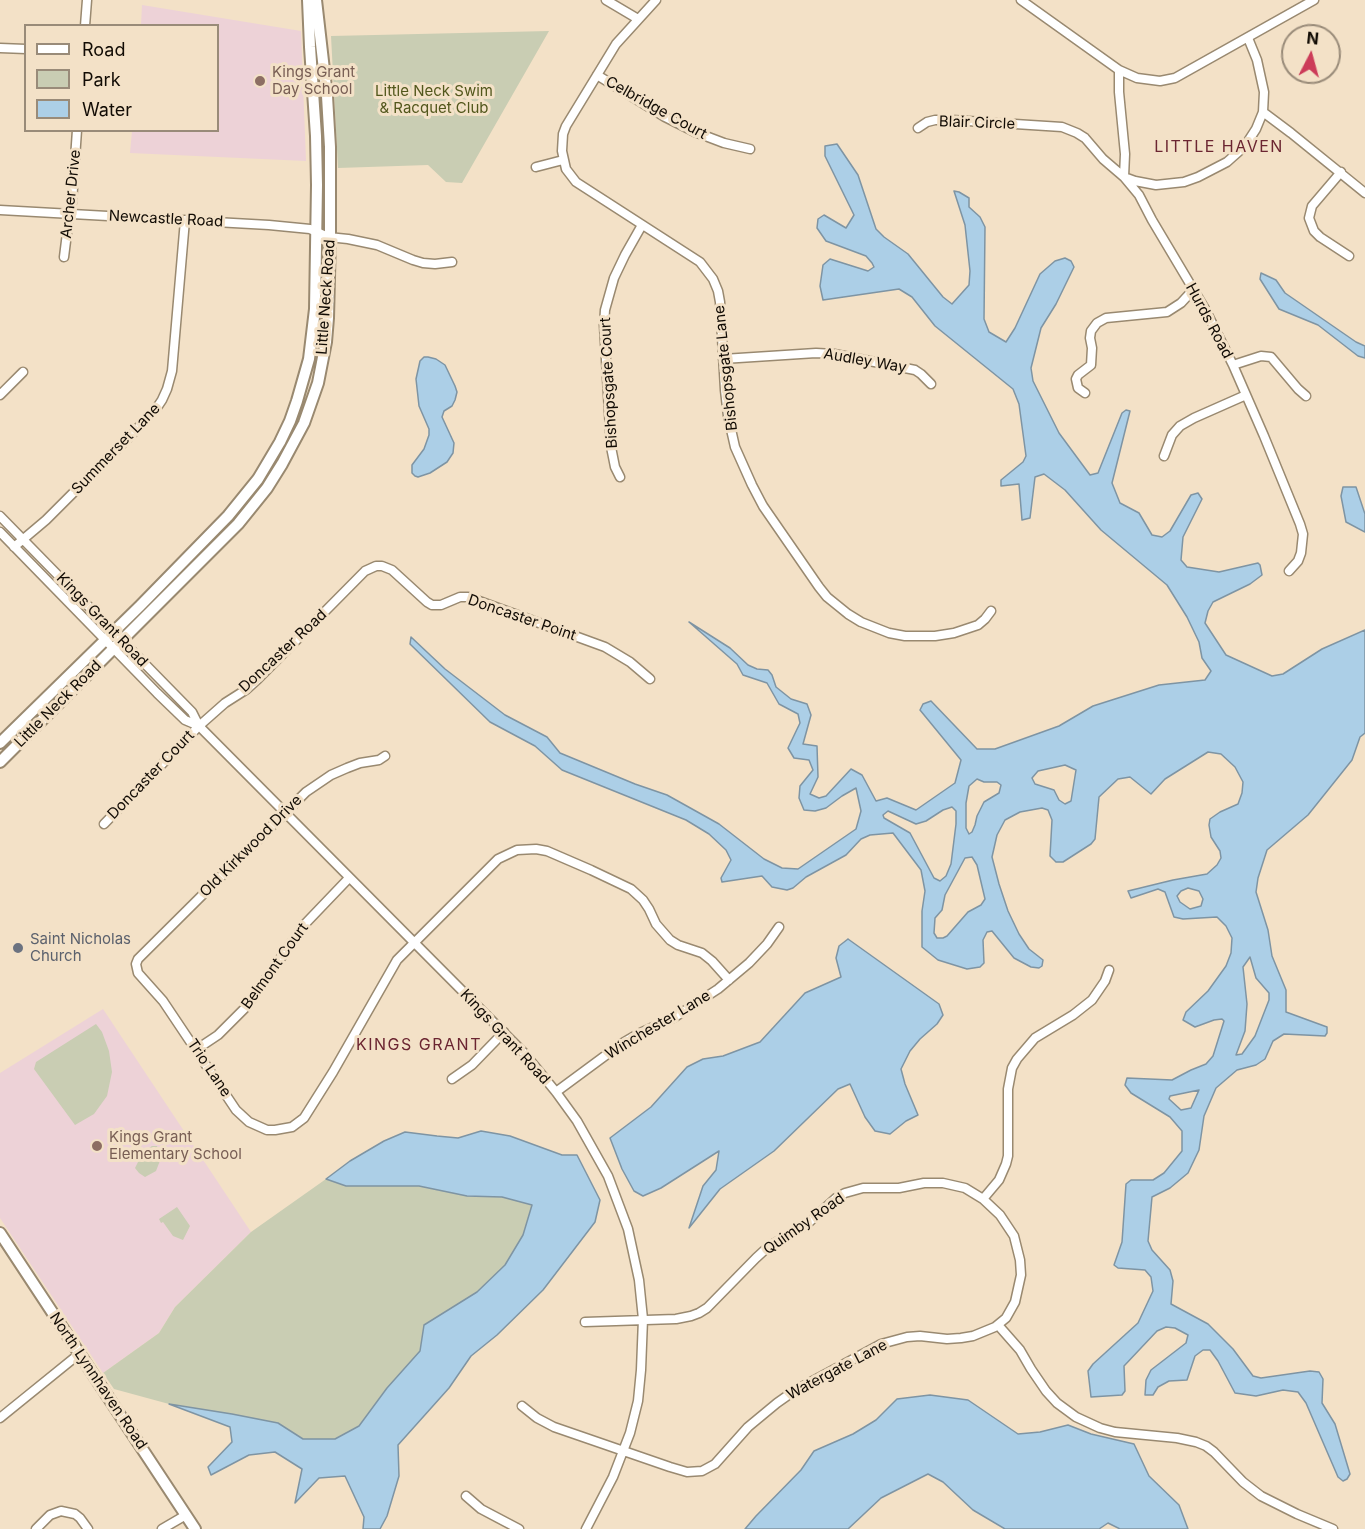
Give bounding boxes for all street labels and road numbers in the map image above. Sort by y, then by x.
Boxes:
street label: Celbridge Court [602,73,710,143]
street label: Blair Circle [939,113,1015,133]
street label: Archer Drive [57,149,85,239]
street label: Newcastle Road [108,207,224,231]
street label: Little Neck Road [313,239,339,355]
street label: Hurds Road [1182,280,1236,362]
street label: Bishopsgate Lane [710,304,742,432]
street label: Bishopsgate Court [597,317,621,449]
street label: Audley Way [822,345,908,377]
street label: Summerset Lane [68,400,164,498]
street label: Kings Grant Road [53,569,151,671]
street label: Doncaster Point [466,591,578,645]
street label: Doncaster Road [235,606,331,696]
street label: Little Neck Road [11,657,105,751]
street label: Doncaster Court [104,727,198,823]
street label: Old Kirkwood Drive [196,791,306,901]
street label: Belmont Court [238,919,312,1013]
street label: Kings Grant Road [456,986,554,1088]
street label: Winchester Lane [602,987,714,1063]
street label: Trio Lane [183,1036,235,1100]
street label: Quimby Road [760,1189,848,1259]
street label: North Lynnhaven Road [46,1309,150,1453]
street label: Watergate Lane [784,1336,890,1404]

